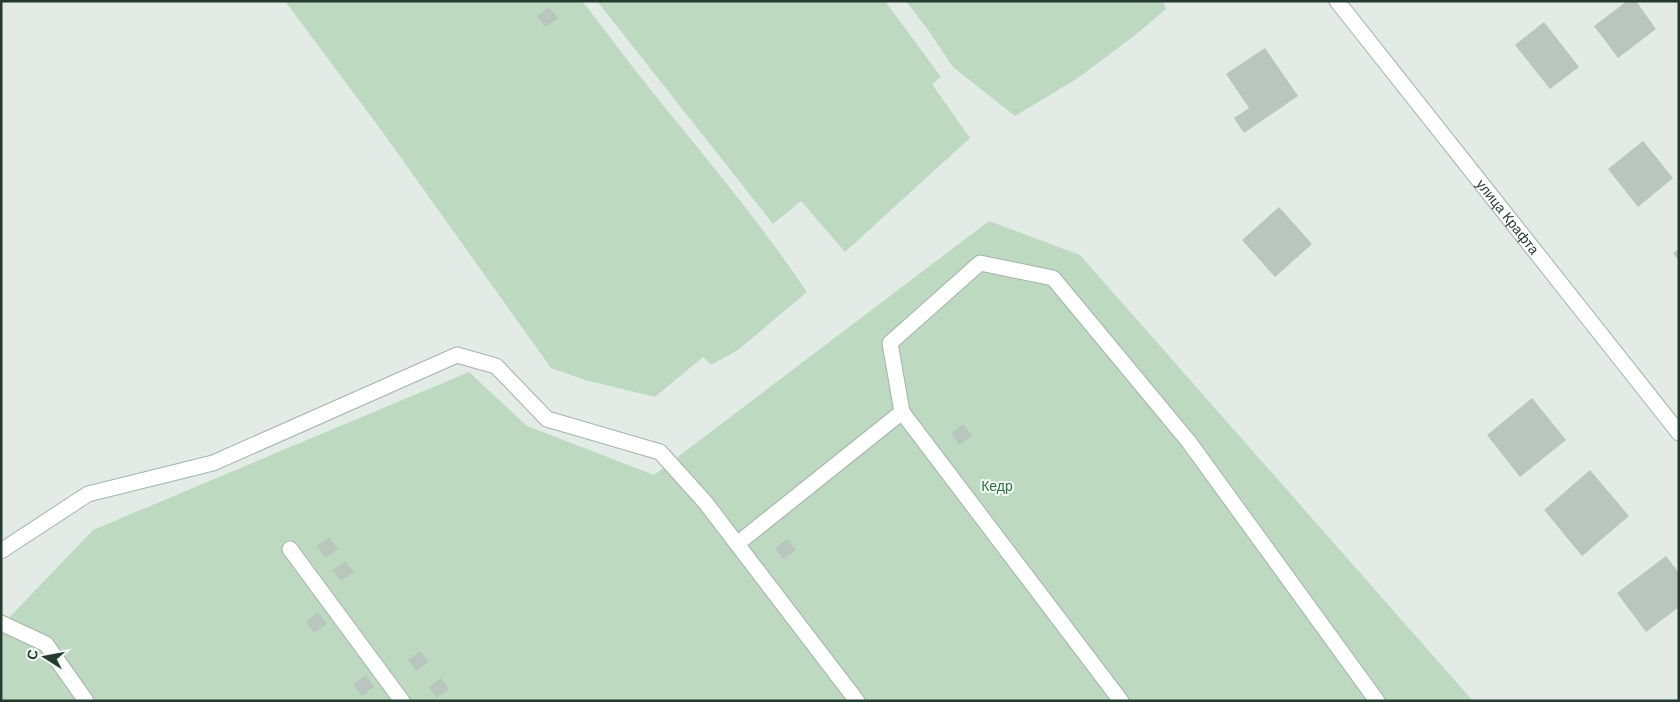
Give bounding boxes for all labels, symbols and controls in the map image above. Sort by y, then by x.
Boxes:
street label: улица Крафта [1472,175,1543,258]
park label: Кедр [981,477,1013,495]
north arrow [20,632,70,682]
text: С [22,648,42,661]

